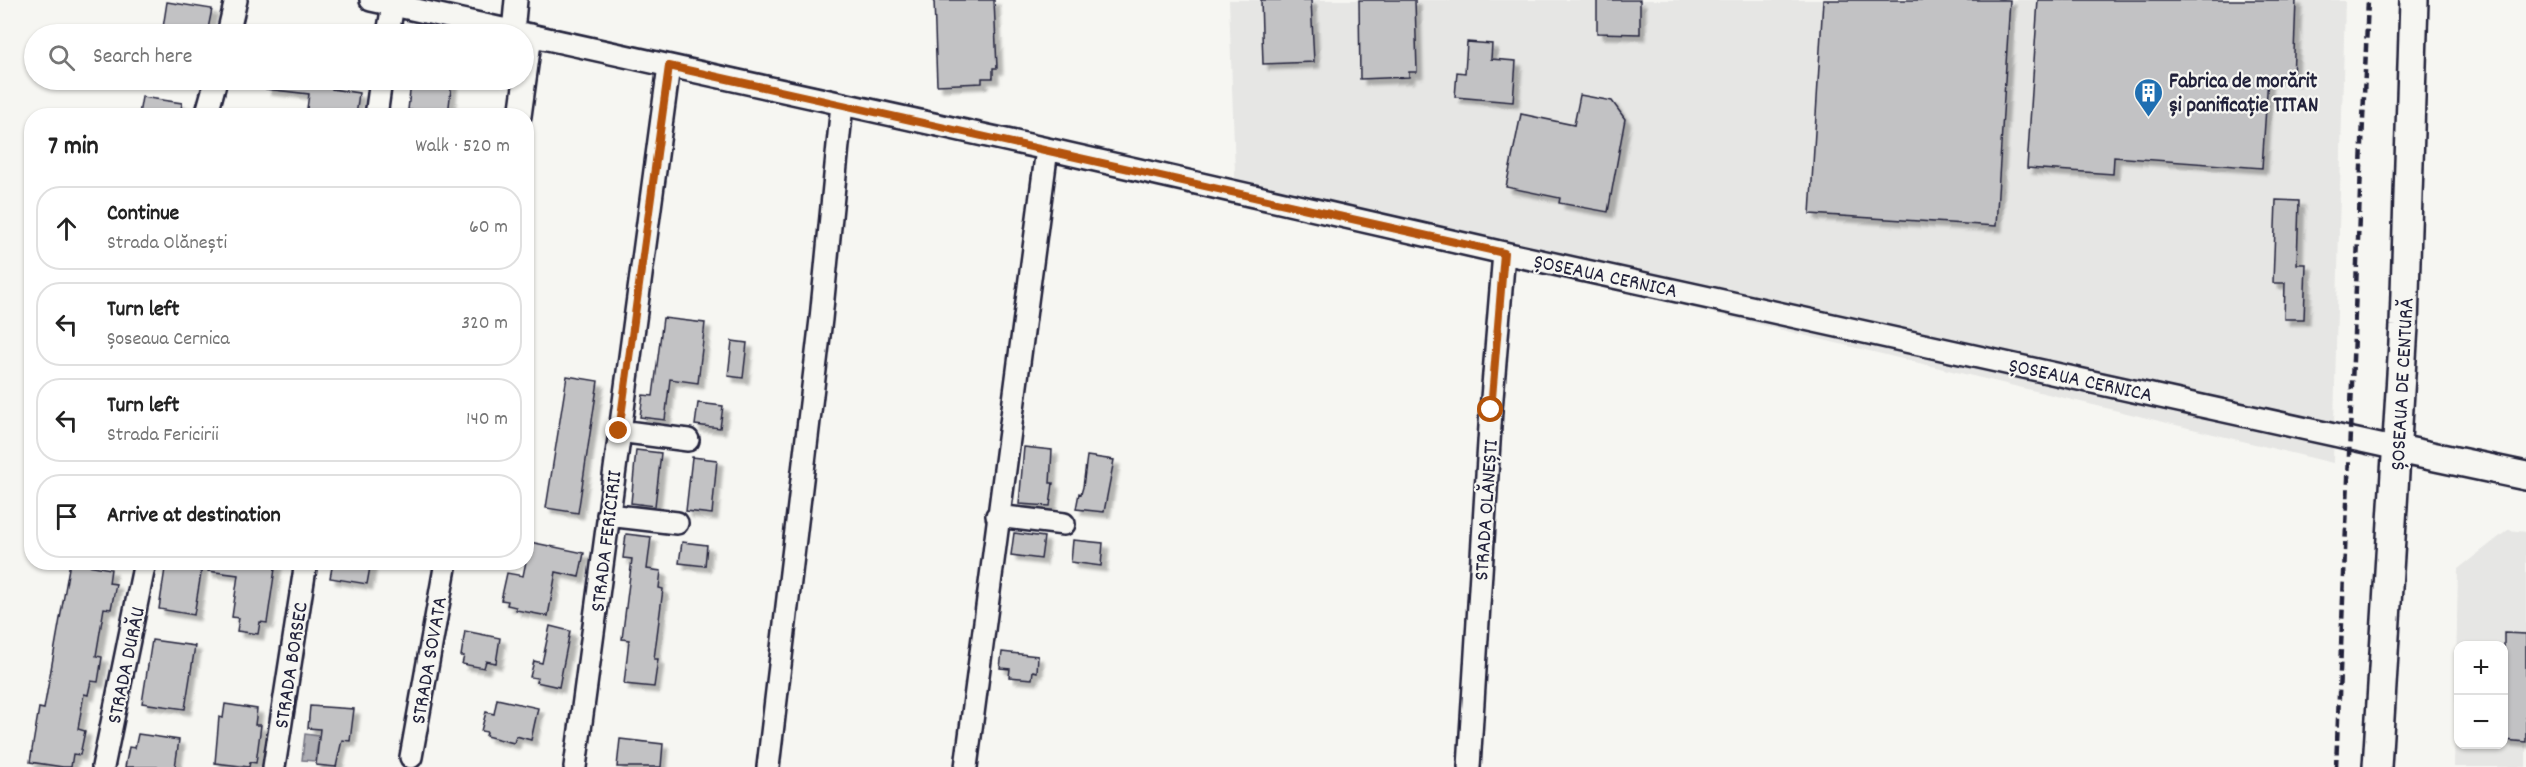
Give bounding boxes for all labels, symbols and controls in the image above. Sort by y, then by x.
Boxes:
search box [24,24,534,90]
icon: search [45,41,78,74]
text: Search here [93,42,192,73]
place label: Fabrica de morărit și panificație TITAN [2169,68,2318,122]
building icon: Fabrica de morărit și panificație TITAN [2132,76,2164,118]
text: 7 min [48,129,99,166]
text: Walk · 520 m [415,133,510,161]
text: Continue [107,199,179,230]
icon: ahead [50,212,83,245]
text: 60 m [469,214,508,242]
text: Strada Olănești [107,230,227,258]
street label: ȘOSEAUA CERNICA [1531,248,1680,308]
text: Turn left [107,295,179,326]
street label: ȘOSEAUA DE CENTURĂ [2385,297,2423,471]
icon: left [50,308,83,341]
text: 320 m [461,310,508,338]
text: Șoseaua Cernica [107,326,230,354]
street label: ȘOSEAUA CERNICA [2006,352,2155,412]
text: Turn left [107,391,179,422]
route start [1477,396,1503,422]
icon: left [50,404,83,437]
text: 140 m [466,406,508,434]
route end [605,417,631,443]
text: Strada Fericirii [107,422,219,450]
street label: STRADA OLĂNEȘTI [1468,438,1508,582]
street label: STRADA FERICIRII [584,468,632,614]
icon: arrive [50,500,83,533]
text: Arrive at destination [107,501,281,532]
street label: STRADA SOVATA [405,594,457,727]
street label: STRADA BORSEC [268,600,318,731]
street label: STRADA DURĂU [101,604,155,727]
map controls [2454,641,2508,749]
button: + [2454,641,2508,695]
button: − [2454,695,2508,749]

